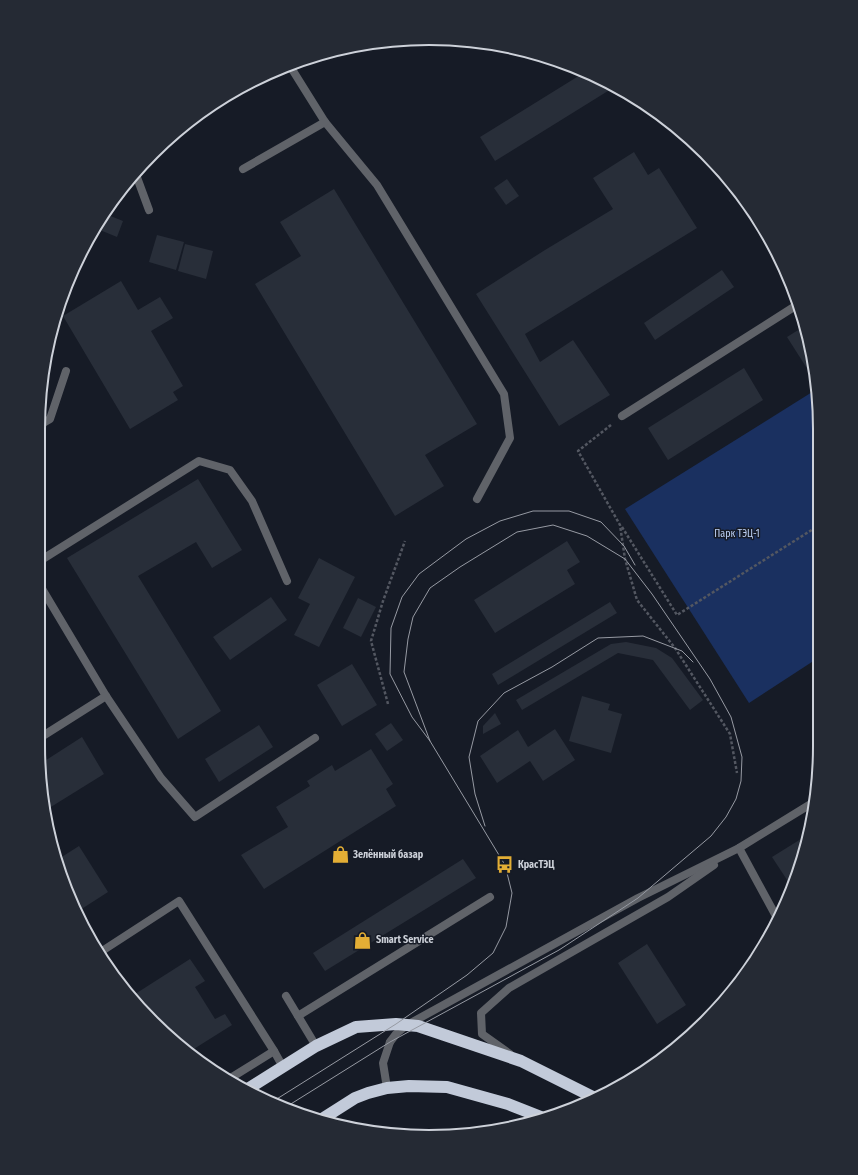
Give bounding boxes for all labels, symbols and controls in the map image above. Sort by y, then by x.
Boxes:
park label: Парк ТЭЦ-1 [714,528,760,540]
shop icon: Зелённый базар [330,845,350,865]
place label: Зелённый базар [352,849,424,861]
bus stop icon: КрасТЭЦ [495,855,515,875]
place label: КрасТЭЦ [518,859,555,871]
shop icon: Smart Service [353,930,373,950]
place label: Smart Service [376,934,434,946]

